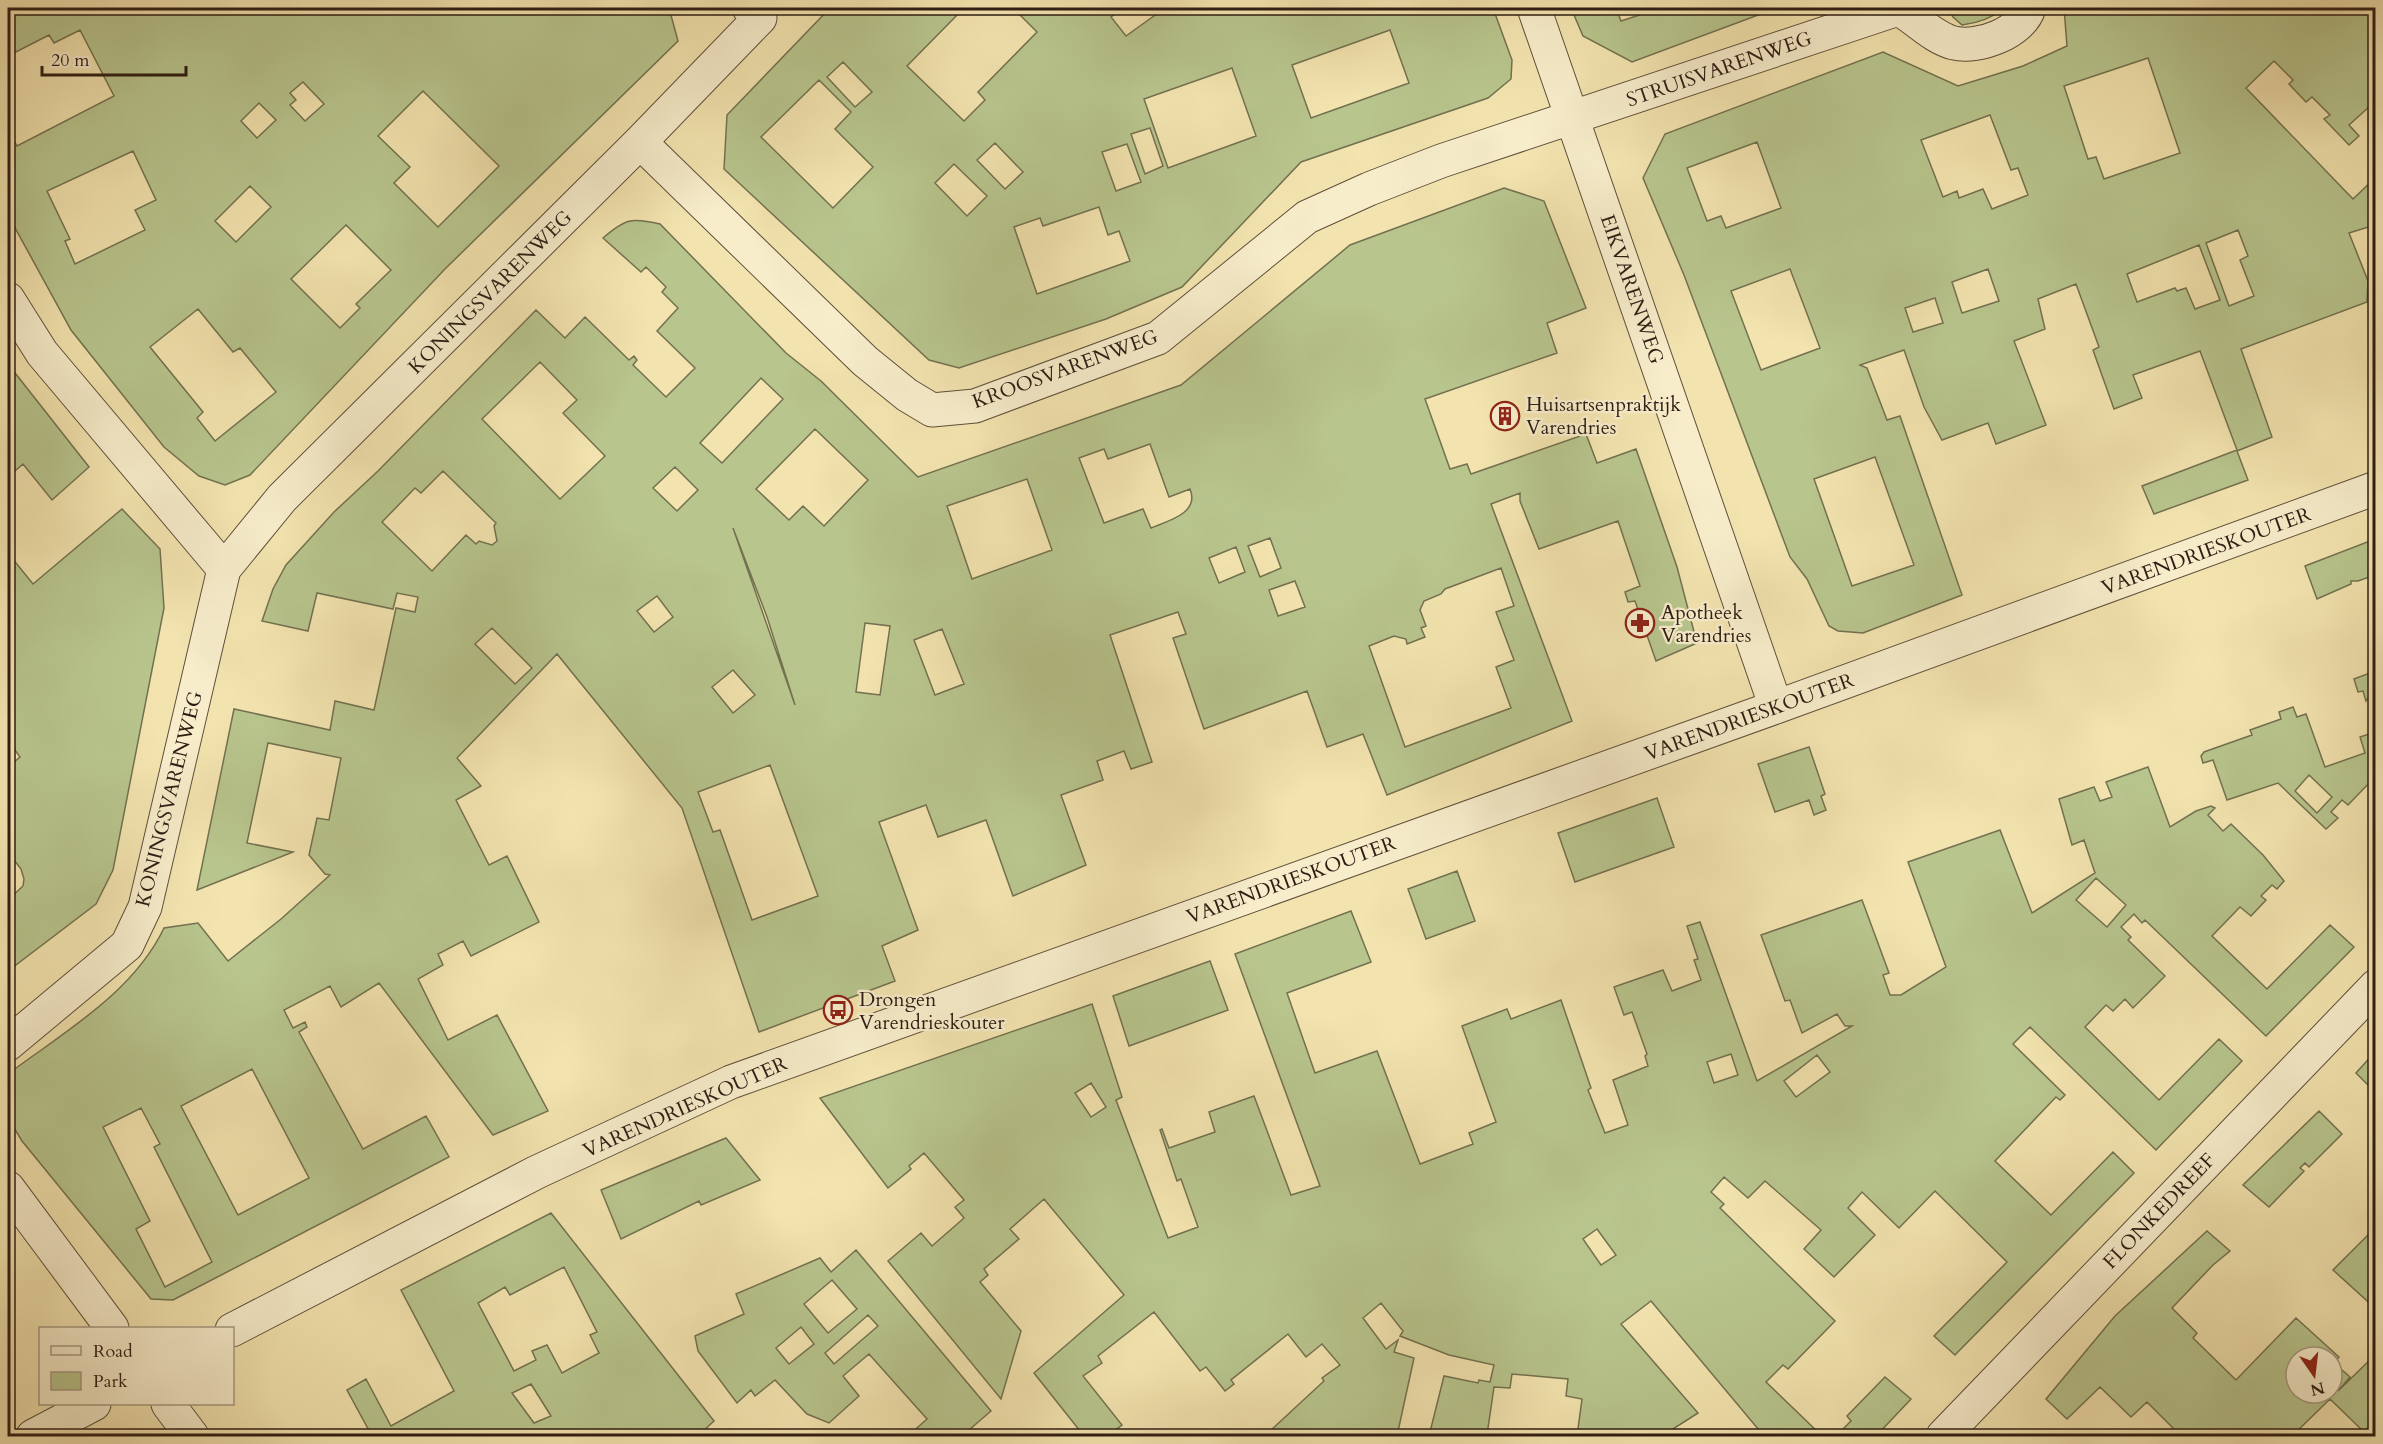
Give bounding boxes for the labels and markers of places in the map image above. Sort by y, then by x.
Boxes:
place label: Huisartsenpraktijk Varendries [1526,391,1681,441]
building icon: Huisartsenpraktijk Varendries [1489,400,1521,432]
place label: Apotheek Varendries [1661,599,1751,649]
pharmacy icon: Apotheek Varendries [1624,607,1656,639]
place label: Drongen Varendrieskouter [859,986,1005,1036]
bus stop icon: Drongen Varendrieskouter [822,994,854,1026]

